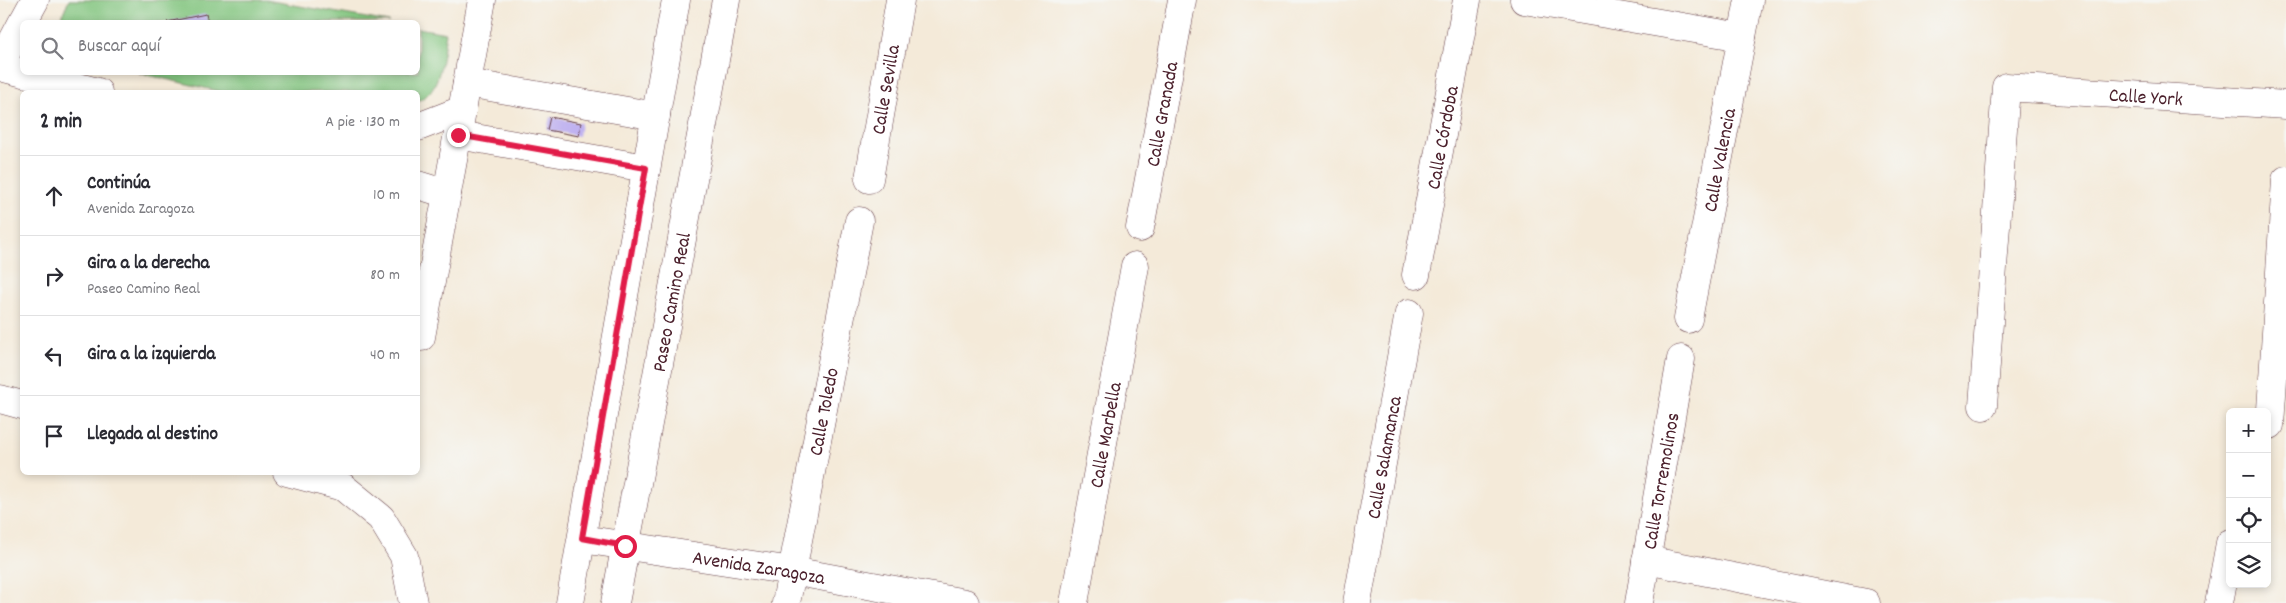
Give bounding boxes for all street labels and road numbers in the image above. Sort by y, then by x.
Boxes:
street label: Calle Sevilla [866,42,909,137]
street label: Calle Granada [1141,59,1187,169]
street label: Calle Córdoba [1421,83,1468,192]
street label: Calle York [2108,83,2184,115]
street label: Calle Valencia [1698,106,1745,215]
street label: Paseo Camino Real [647,230,700,375]
street label: Calle Toledo [803,366,848,458]
street label: Calle Marbella [1084,379,1131,490]
street label: Calle Salamanca [1361,394,1411,522]
street label: Calle Torremolinos [1637,411,1689,552]
street label: Avenida Zaragoza [690,545,828,594]

